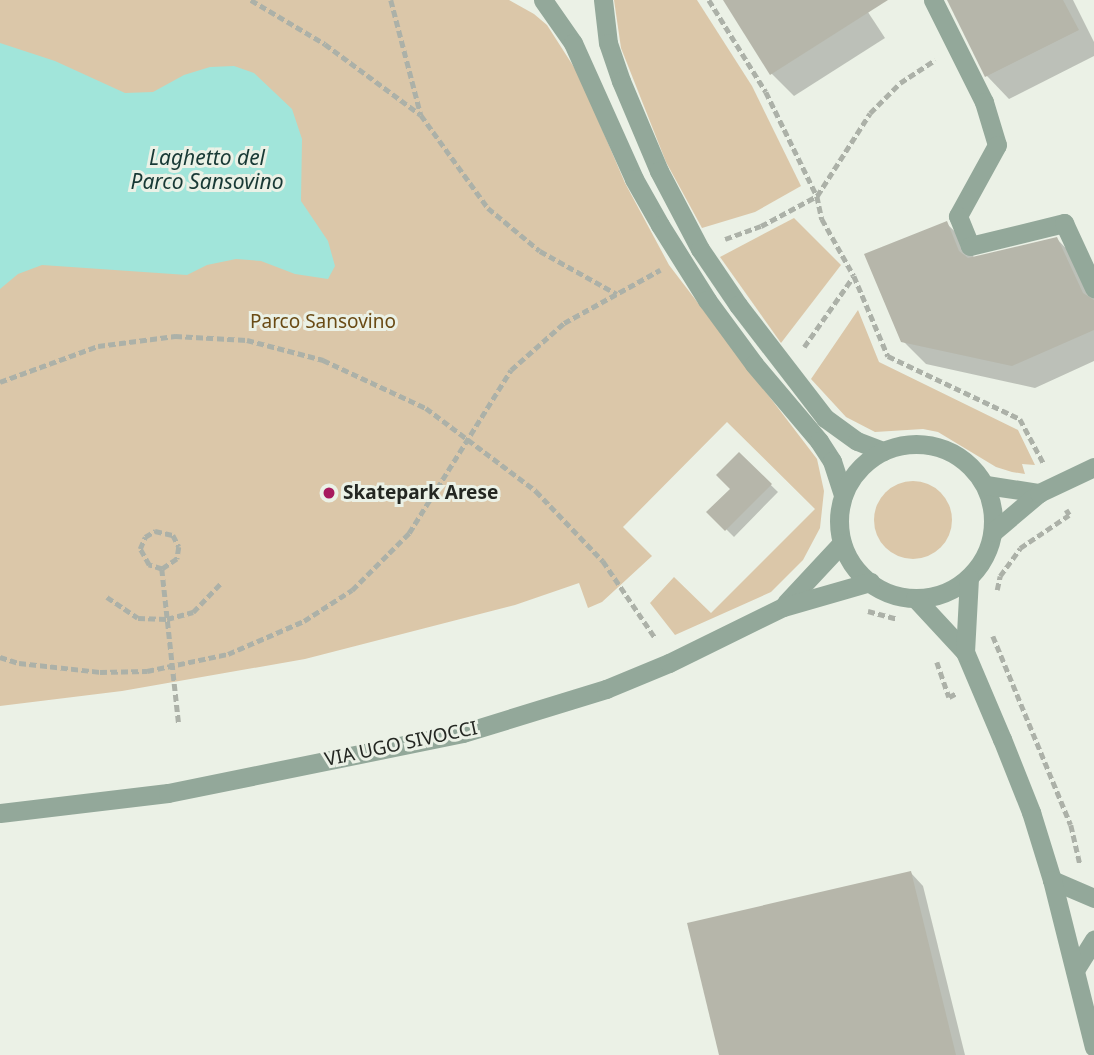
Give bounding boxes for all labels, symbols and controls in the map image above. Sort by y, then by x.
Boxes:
water label: Laghetto del Parco Sansovino [131,144,283,194]
park label: Parco Sansovino [250,311,396,333]
place label: Skatepark Arese [343,482,498,504]
marker: Skatepark Arese [321,485,337,501]
street label: VIA UGO SIVOCCI [323,717,479,771]

